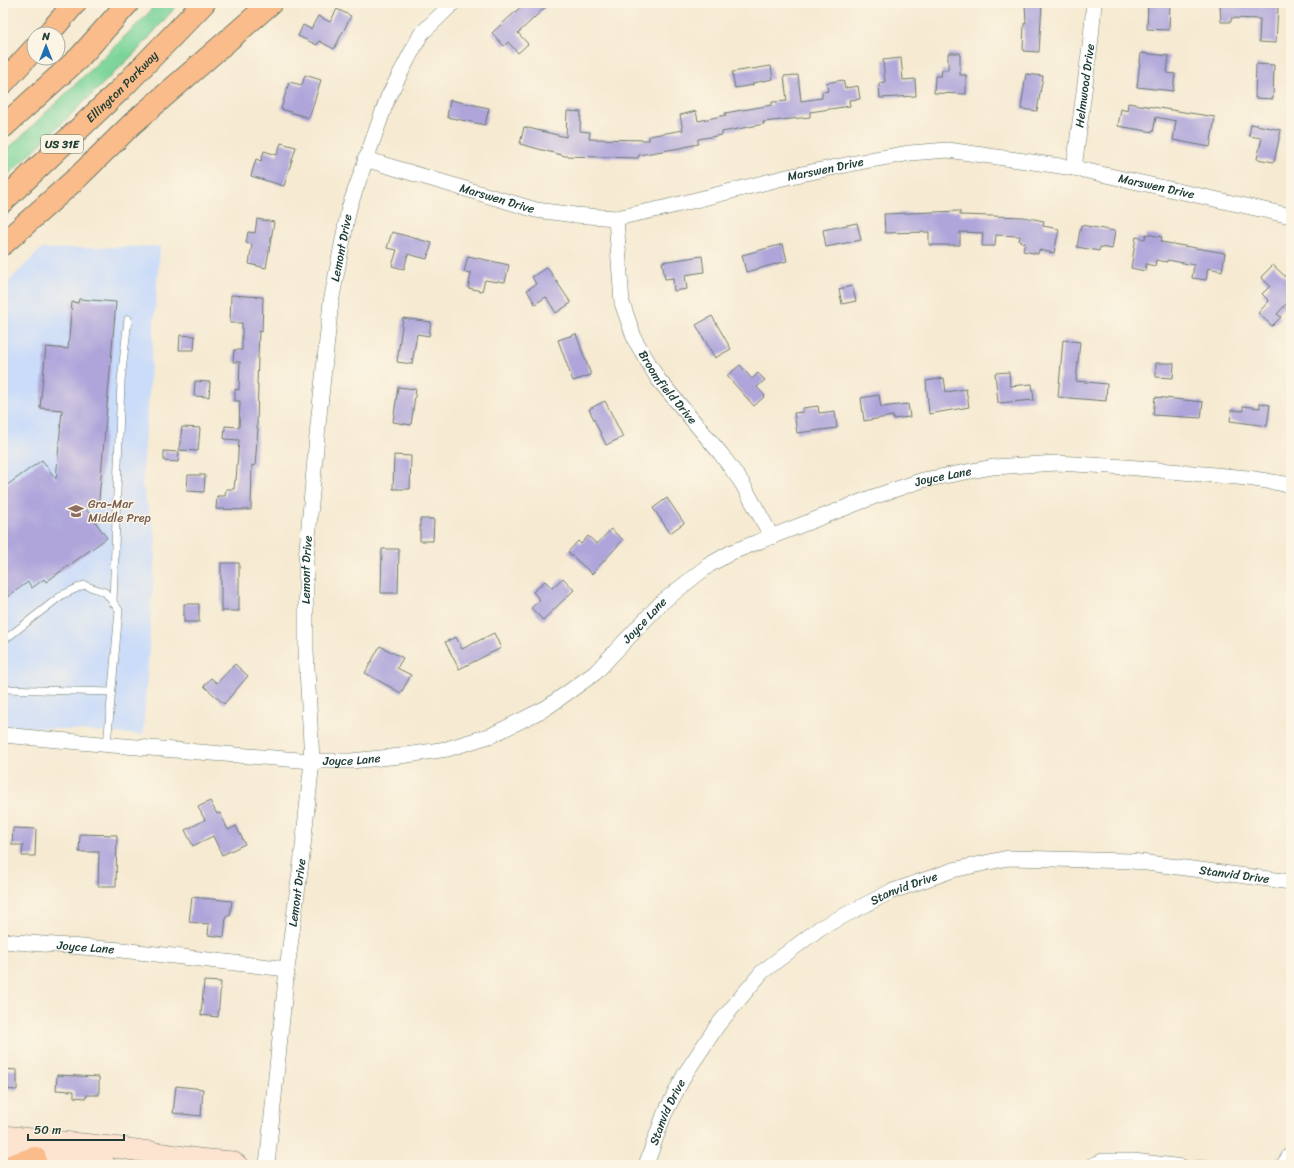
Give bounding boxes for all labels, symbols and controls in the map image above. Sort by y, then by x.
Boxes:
north arrow [26,26,66,66]
text: N [41,27,50,46]
street label: Helmwood Drive [1068,42,1101,129]
street label: Ellington Parkway [80,45,164,128]
road number: US 31E [41,135,83,153]
street label: Marswen Drive [785,151,866,188]
street label: Marswen Drive [1116,167,1197,205]
street label: Marswen Drive [457,177,538,220]
street label: Lemont Drive [324,212,359,284]
street label: Broomfield Drive [632,346,703,429]
street label: Joyce Lane [911,460,973,493]
place label: Gra-Mar Middle Prep [88,493,151,529]
school or university icon: Gra-Mar Middle Prep [67,502,85,520]
street label: Lemont Drive [295,534,319,604]
street label: Joyce Lane [616,591,672,650]
street label: Joyce Lane [322,747,382,772]
street label: Lemont Drive [282,857,313,928]
street label: Stanvid Drive [1198,859,1271,890]
street label: Stanvid Drive [866,865,941,911]
street label: Joyce Lane [55,934,115,960]
street label: Stanvid Drive [643,1075,692,1148]
scale bar [28,1116,124,1142]
text: 50 m [34,1119,61,1141]

